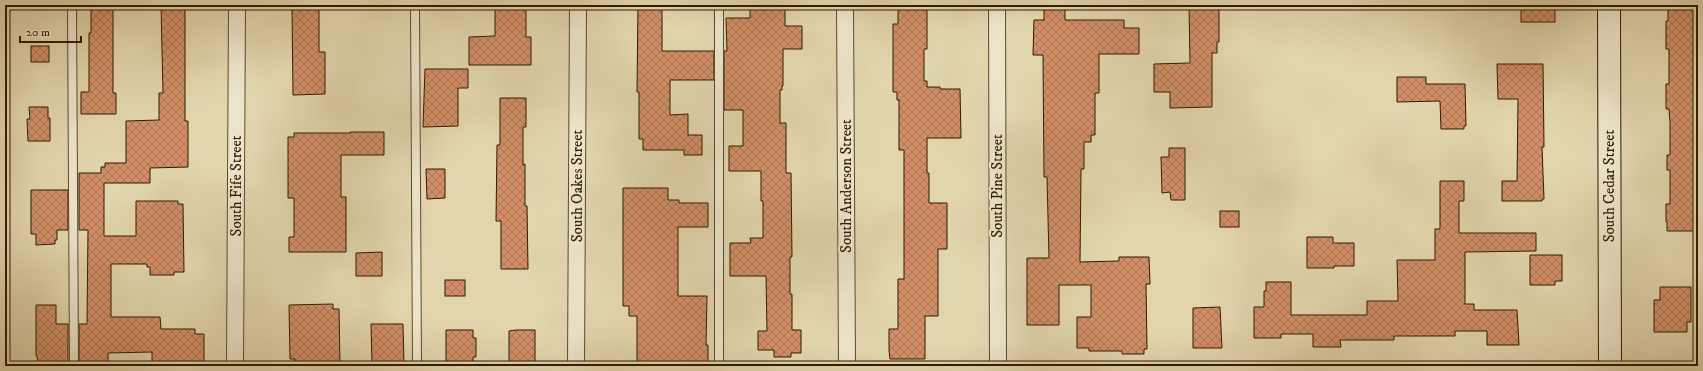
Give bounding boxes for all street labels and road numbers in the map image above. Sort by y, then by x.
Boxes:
street label: South Anderson Street [837,119,856,253]
street label: South Oakes Street [568,130,587,242]
street label: South Cedar Street [1600,130,1619,242]
street label: South Pine Street [988,134,1007,238]
street label: South Fife Street [227,135,246,236]

